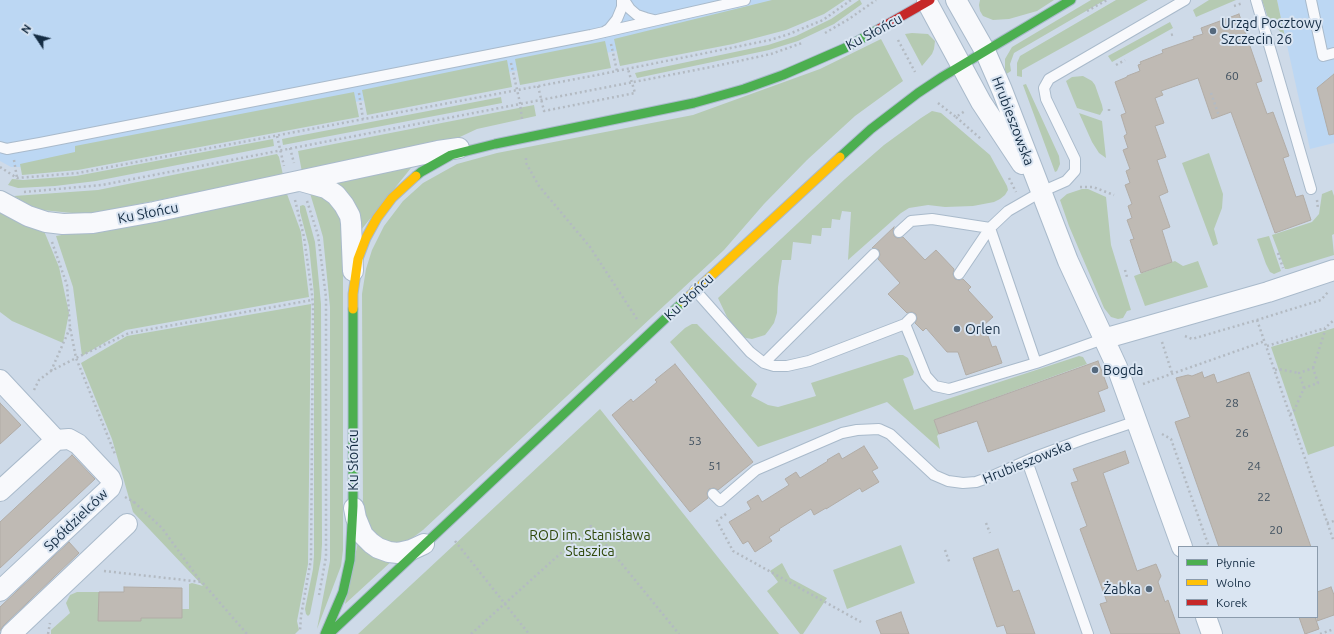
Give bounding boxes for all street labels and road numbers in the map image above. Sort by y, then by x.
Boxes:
street label: Ku Słońcu [843,10,905,54]
street label: Hrubieszowska [988,74,1038,168]
street label: Ku Słońcu [116,199,180,227]
street label: Ku Słońcu [661,270,717,324]
street label: Ku Słońcu [345,429,361,491]
street label: Hrubieszowska [980,437,1074,487]
street label: Spółdzielców [41,485,111,555]

